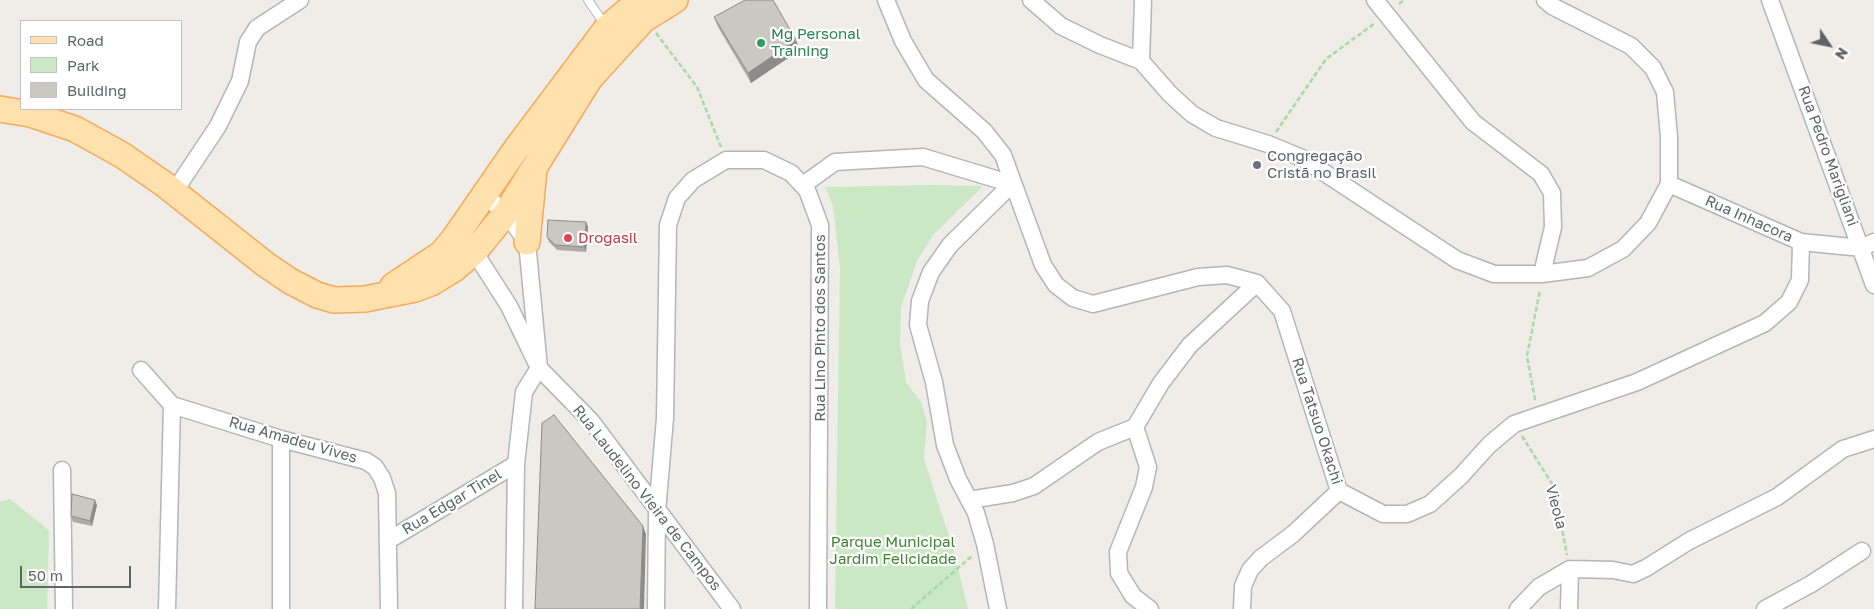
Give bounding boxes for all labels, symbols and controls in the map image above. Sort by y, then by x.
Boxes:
legend [20,20,182,110]
north arrow [1804,20,1854,70]
place label: Mg Personal Training [771,25,861,60]
text: Road [67,31,104,49]
marker: Mg Personal Training [755,37,767,49]
text: N [1832,44,1852,63]
text: Park [67,56,99,74]
text: Building [67,81,127,99]
street label: Rua Pedro Marigliani [1794,83,1862,229]
place label: Congregação Cristã no Brasil [1267,147,1376,182]
marker: Congregação Cristã no Brasil [1251,159,1263,171]
street label: Rua Inhacora [1702,192,1796,246]
place label: Drogasil [578,229,638,247]
marker: Drogasil [562,232,574,244]
street label: Rua Lino Pinto dos Santos [811,234,829,422]
street label: Rua Tatsuo Okachi [1288,355,1346,487]
street label: Rua Laudelino Vieira de Campos [569,402,725,594]
street label: Rua Amadeu Vives [227,413,359,467]
street label: Rua Edgar Tinel [399,465,505,539]
street label: Vieola [1541,483,1571,531]
park label: Parque Municipal Jardim Felicidade [830,533,956,568]
scale bar [22,556,134,588]
text: 50 m [28,566,63,584]

